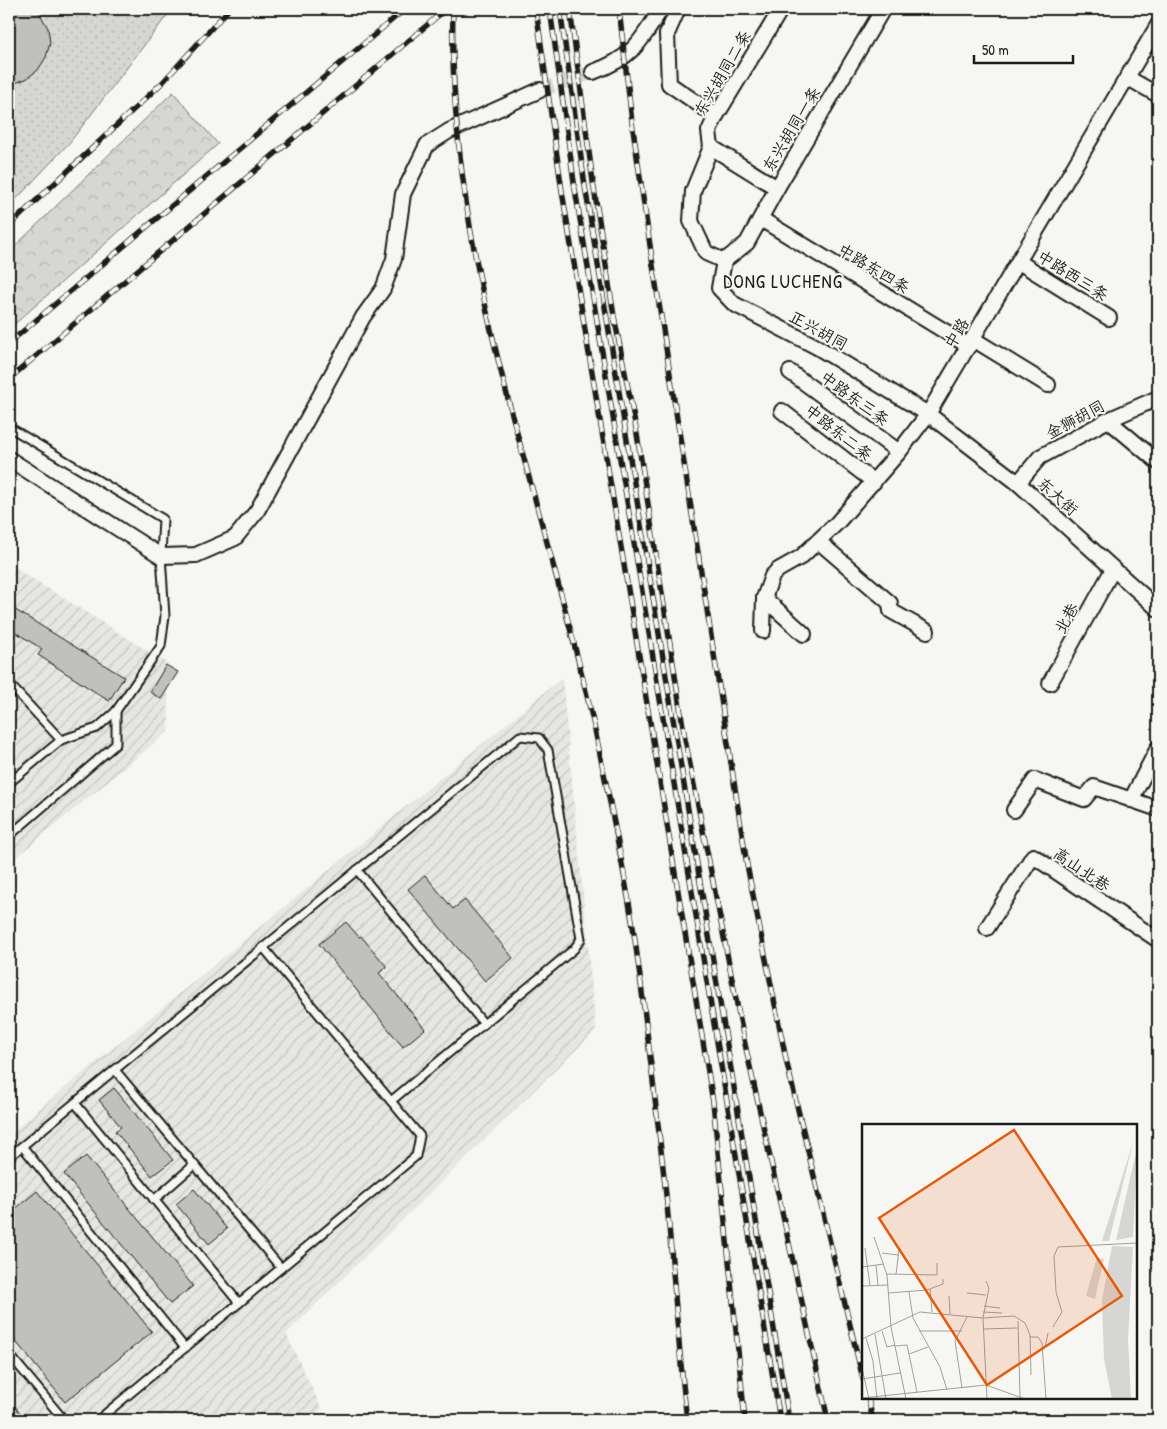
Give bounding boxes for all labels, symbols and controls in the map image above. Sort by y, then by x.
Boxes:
street label: 东兴胡同二条 [688,26,756,120]
scale bar [974,32,1073,64]
text: 50 m [982,39,1009,60]
street label: 东兴胡同一条 [757,82,825,176]
street label: 中路东四条 [834,238,914,298]
street label: 中路西三条 [1033,244,1113,306]
district label: DONG LUCHENG [723,268,843,294]
street label: 正兴胡同 [786,305,852,355]
street label: 中路 [938,314,974,352]
street label: 中路东三条 [816,366,894,430]
street label: 金狮胡同 [1042,394,1108,444]
street label: 中路东二条 [801,399,877,465]
street label: 东大街 [1033,472,1083,520]
street label: 北巷 [1049,599,1083,637]
street label: 高山北巷 [1049,842,1115,896]
inset map [862,1124,1137,1399]

